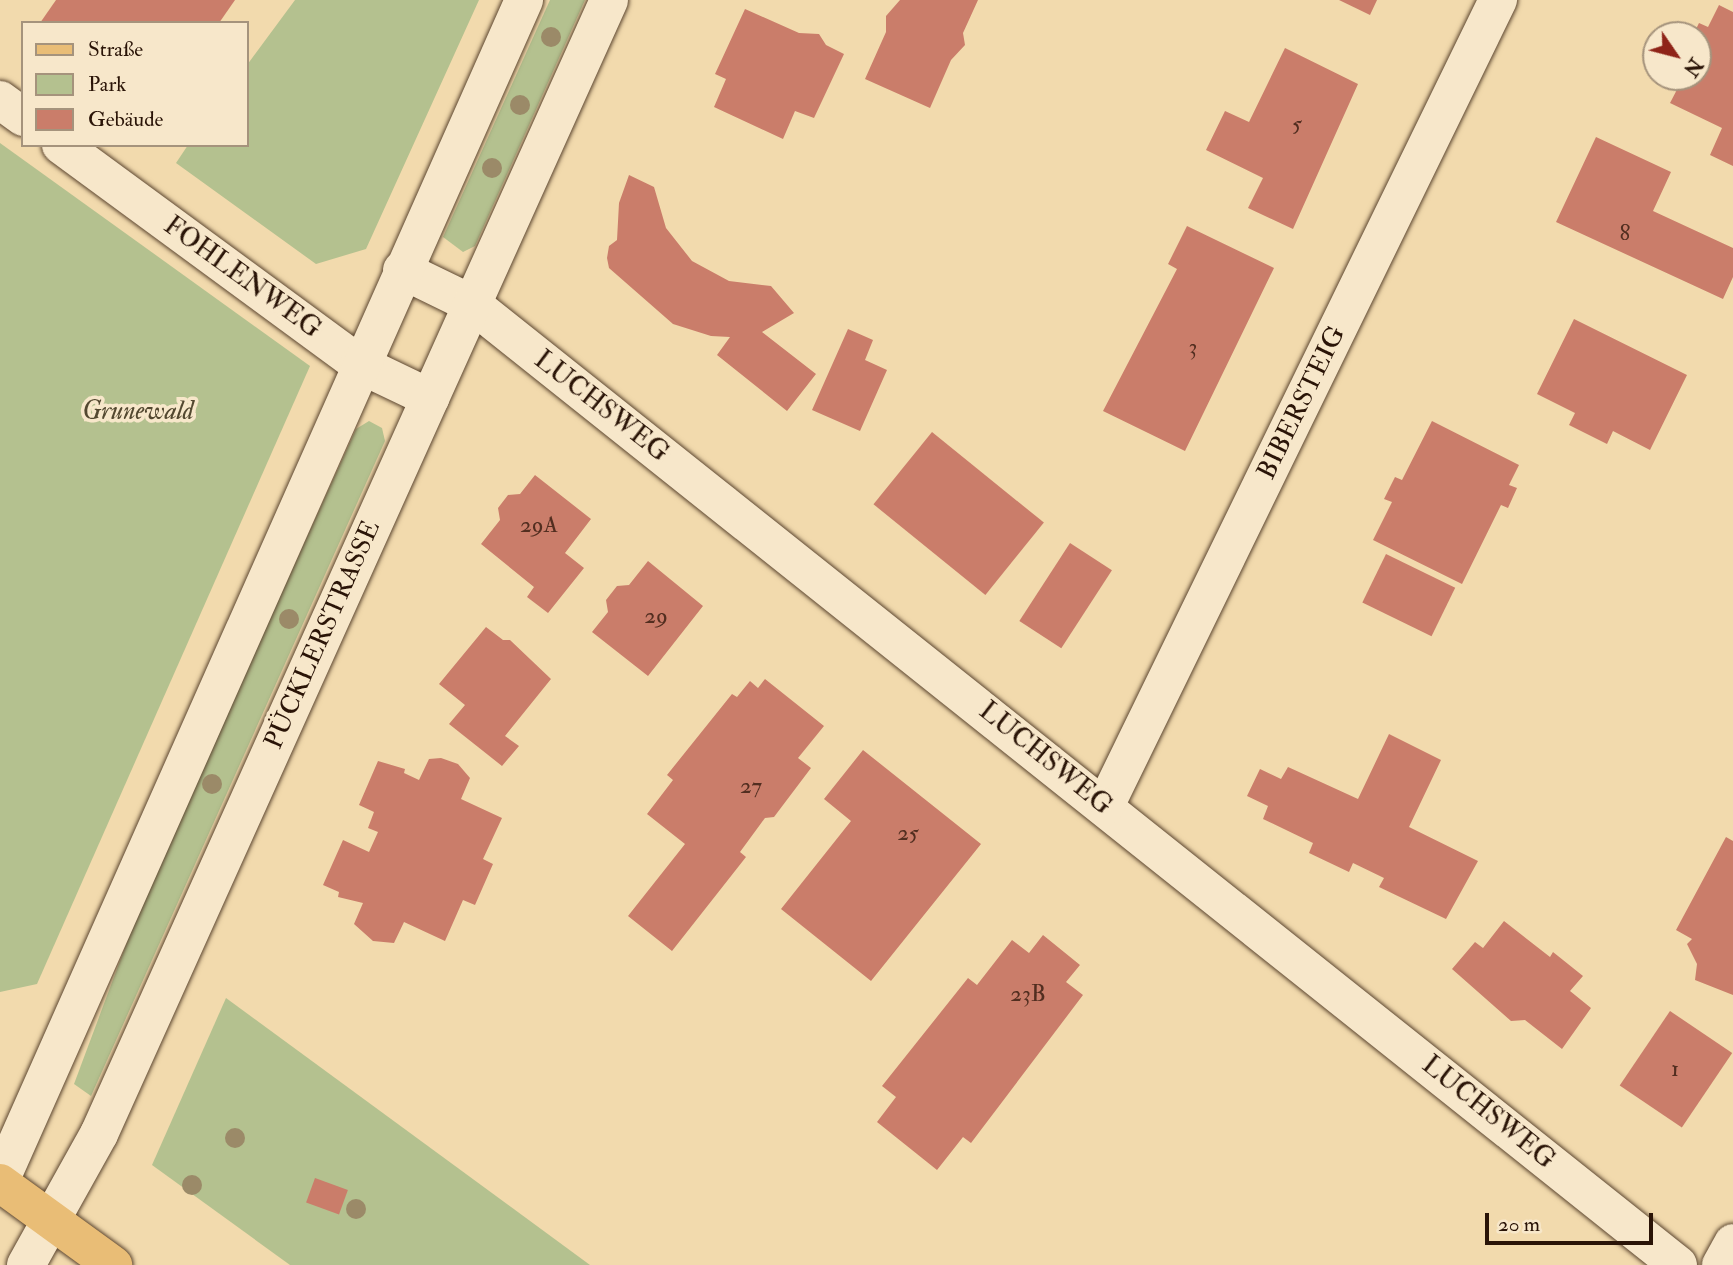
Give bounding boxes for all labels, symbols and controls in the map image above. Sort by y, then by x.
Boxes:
legend [21,21,248,147]
north arrow [1642,21,1712,91]
text: Straße [88,36,143,63]
text: N [1678,53,1707,81]
text: Park [88,71,126,98]
text: Gebäude [88,106,163,133]
house number: 5 [1292,110,1302,138]
street label: FOHLENWEG [157,211,327,345]
house number: 8 [1620,219,1630,247]
street label: BIBERSTEIG [1252,321,1352,485]
house number: 3 [1189,333,1197,361]
street label: LUCHSWEG [528,345,674,469]
park label: Grunewald [82,396,194,428]
house number: 29A [520,511,558,539]
street label: PÜCKLERSTRASSE [259,516,387,754]
house number: 29 [644,602,668,630]
street label: LUCHSWEG [972,696,1118,822]
house number: 27 [740,772,762,800]
house number: 25 [897,819,919,847]
house number: 23B [1010,980,1046,1008]
street label: LUCHSWEG [1415,1050,1561,1176]
house number: 1 [1671,1055,1679,1083]
scale bar [1488,1198,1656,1242]
text: 20 m [1498,1211,1540,1238]

